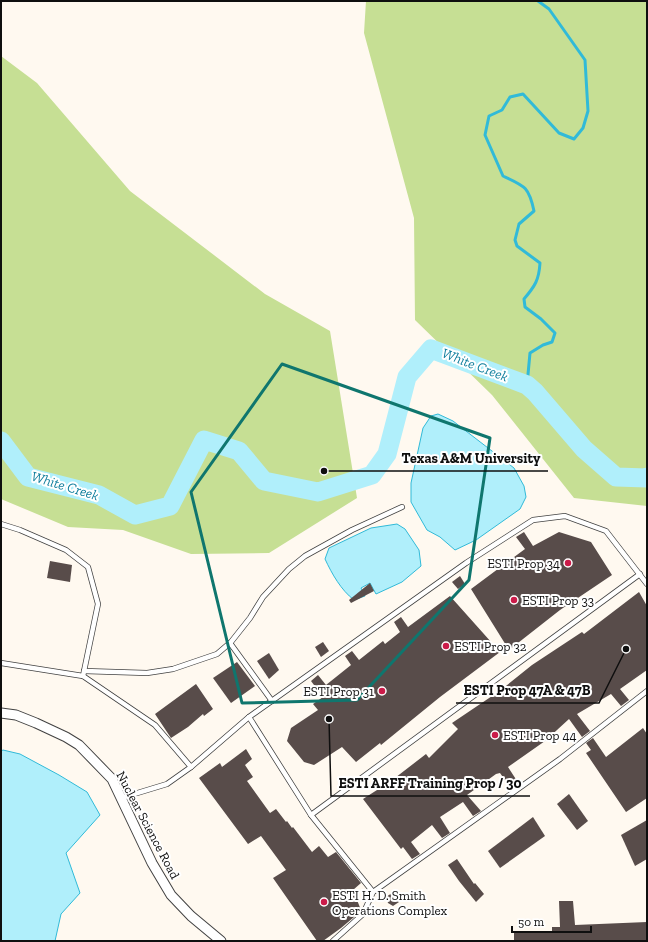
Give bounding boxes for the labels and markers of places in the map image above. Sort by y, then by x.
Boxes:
callout: Texas A&M University [393,445,548,471]
place label: ESTI Prop 34 [487,556,560,571]
marker: ESTI Prop 34 [563,558,573,568]
place label: ESTI Prop 33 [522,593,594,608]
marker: ESTI Prop 33 [509,595,519,605]
place label: ESTI Prop 32 [454,639,527,654]
marker: ESTI Prop 32 [441,641,451,651]
callout: ESTI Prop 47A & 47B [456,677,599,703]
place label: ESTI Prop 31 [303,684,374,699]
marker: ESTI Prop 31 [377,686,387,696]
place label: ESTI Prop 44 [503,728,576,743]
marker: ESTI Prop 44 [490,730,500,740]
callout: ESTI ARFF Training Prop / 30 [331,770,530,796]
place label: ESTI H. D. Smith Operations Complex [332,888,448,918]
marker: ESTI H. D. Smith Operations Complex [319,897,329,907]

